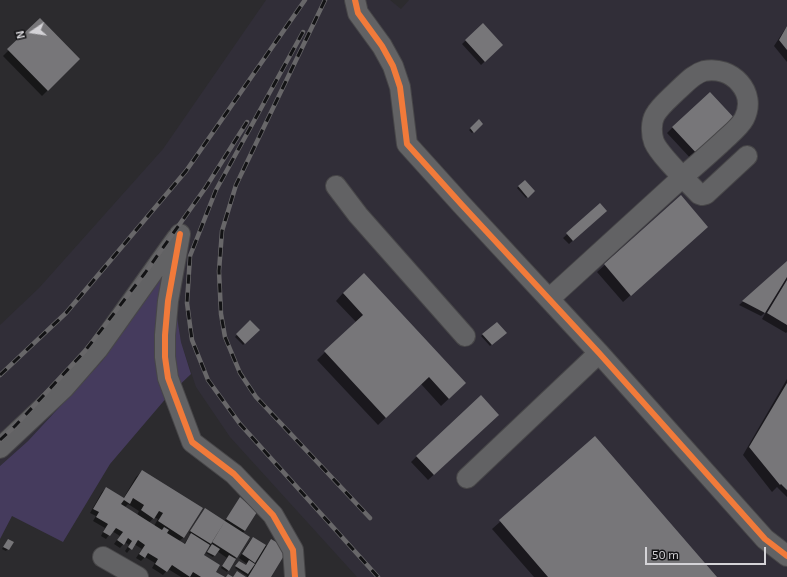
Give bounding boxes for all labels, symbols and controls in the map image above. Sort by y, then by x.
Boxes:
north arrow [12,12,52,52]
text: N [13,29,27,40]
scale bar [647,539,768,565]
text: 50 m [652,547,679,561]

